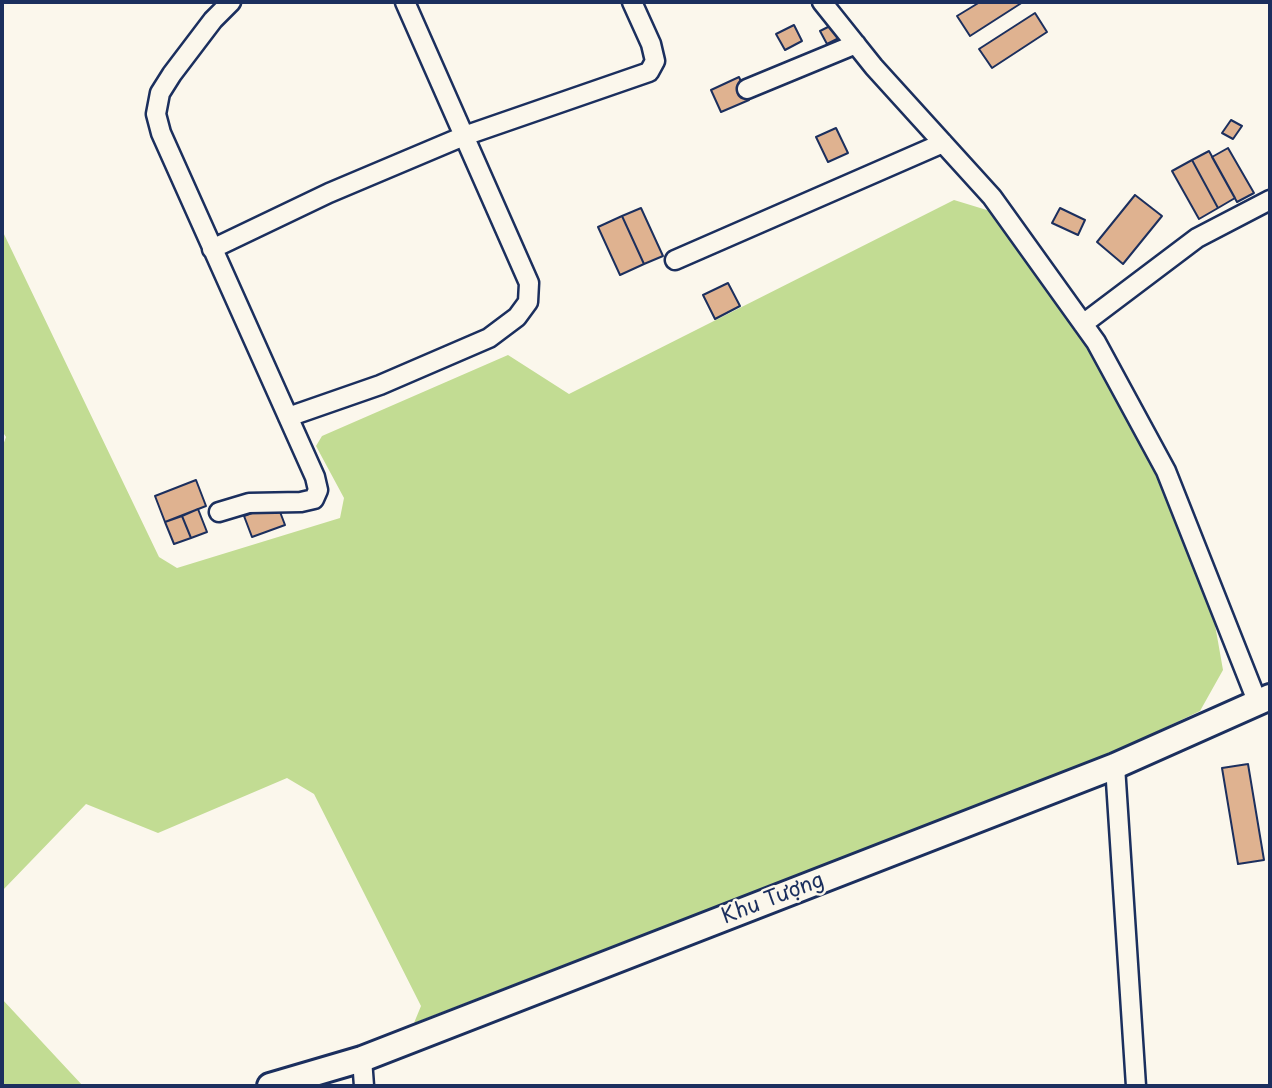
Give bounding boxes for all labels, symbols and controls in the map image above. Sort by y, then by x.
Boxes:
street label: Khu Tượng [718,868,828,930]

